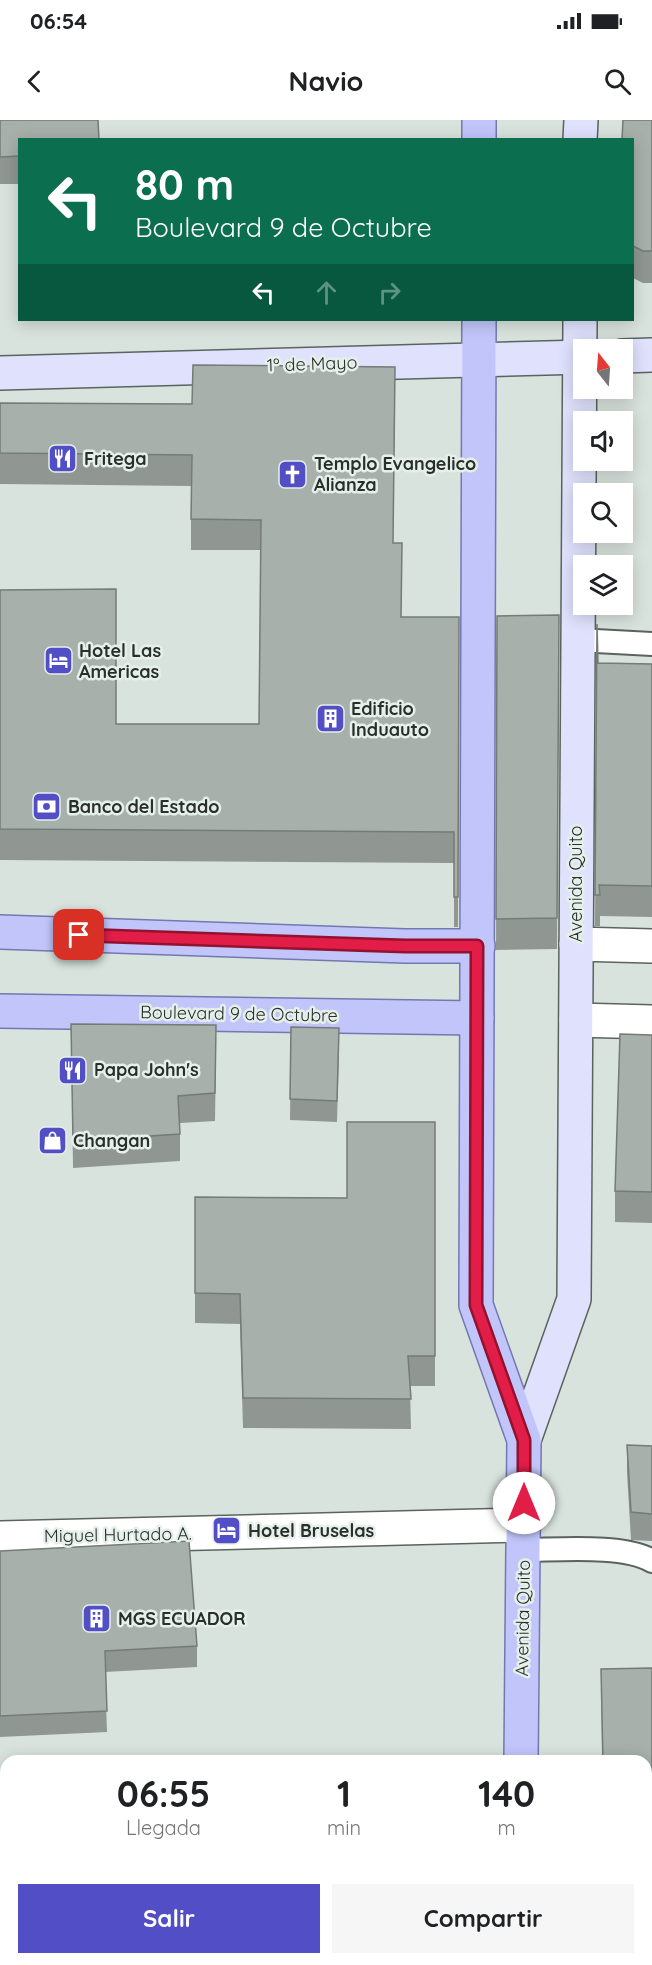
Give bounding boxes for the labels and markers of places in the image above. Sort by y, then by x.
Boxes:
restaurant icon: Fritega [47,443,79,475]
place label: Fritega [84,447,147,470]
place label: Templo Evangelico Alianza [314,452,476,496]
church icon: Templo Evangelico Alianza [277,458,309,490]
place label: Hotel Las Americas [79,639,161,683]
hotel icon: Hotel Las Americas [42,645,74,677]
place label: Edificio Induauto [351,697,429,741]
building icon: Edificio Induauto [314,703,346,735]
bank icon: Banco del Estado [31,791,63,823]
place label: Banco del Estado [68,795,219,818]
pin [53,909,104,960]
restaurant icon: Papa John's [57,1054,89,1086]
place label: Papa John's [94,1058,199,1081]
shop icon: Changan [36,1125,68,1157]
place label: Changan [73,1129,150,1152]
hotel icon: Hotel Bruselas [211,1515,243,1547]
place label: Hotel Bruselas [248,1519,375,1542]
building icon: MGS ECUADOR [81,1603,113,1635]
place label: MGS ECUADOR [118,1607,246,1630]

